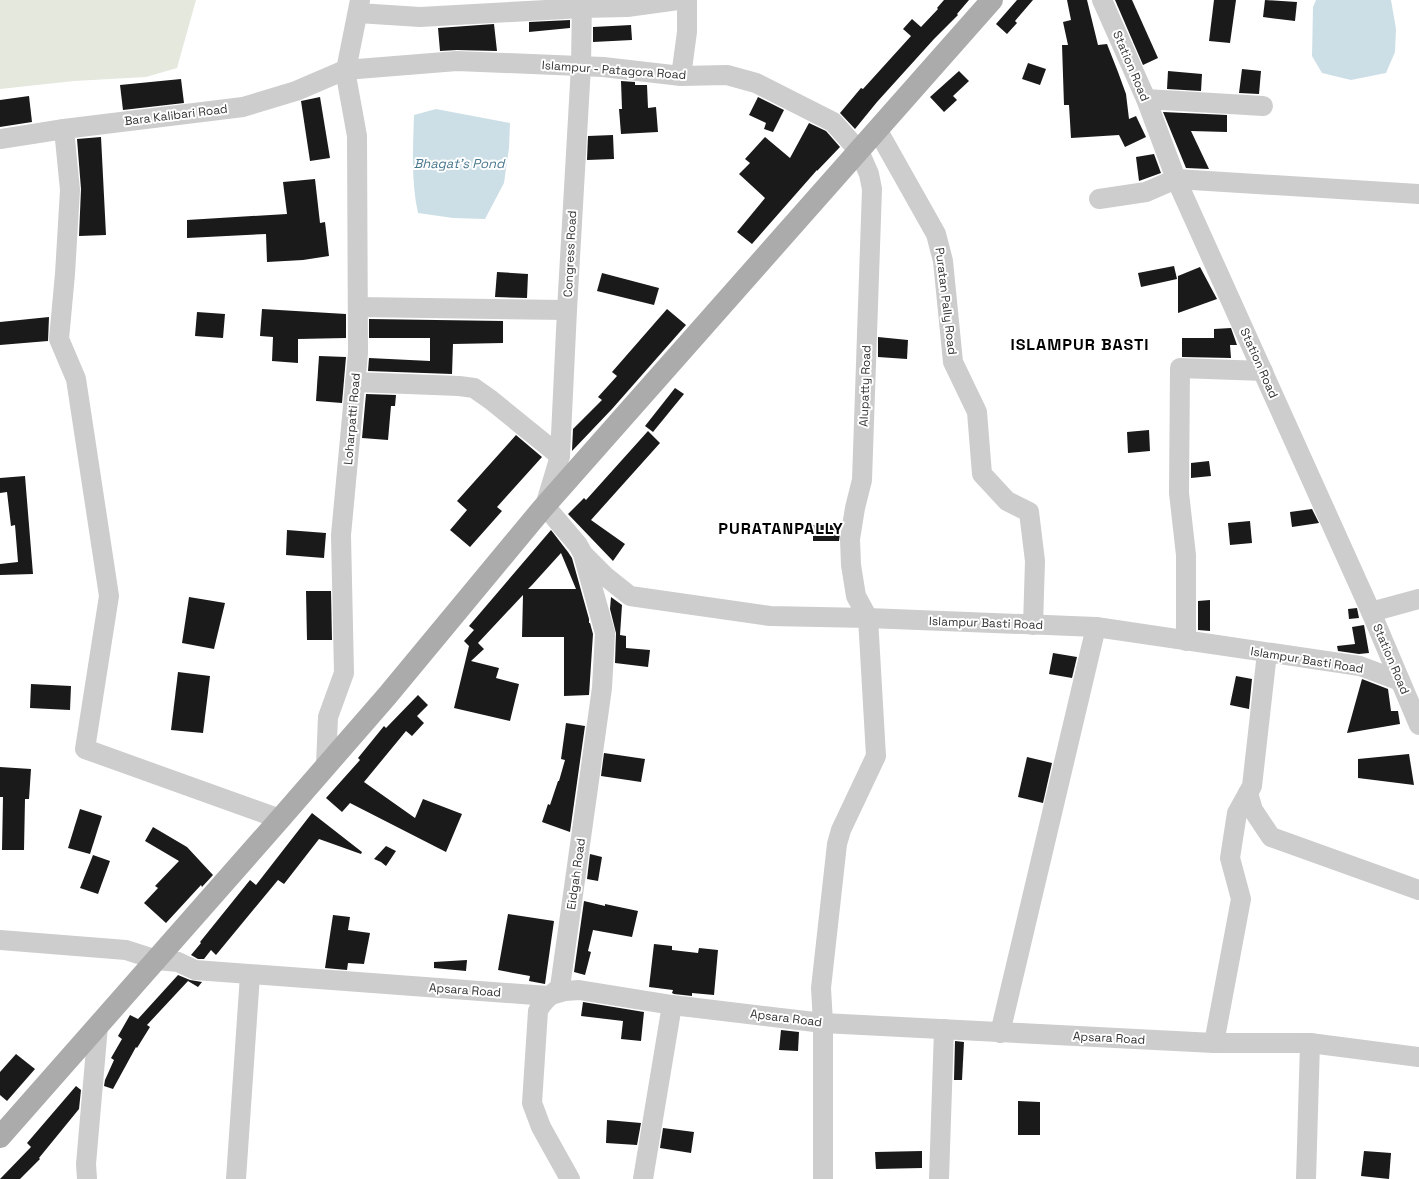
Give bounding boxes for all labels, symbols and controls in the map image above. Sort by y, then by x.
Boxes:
street label: Station Road [1109,28,1153,104]
street label: Islampur - Patagora Road [541,57,687,83]
street label: Bara Kalibari Road [123,101,229,129]
water label: Bhagat’s Pond [414,155,506,172]
street label: Congress Road [560,210,580,298]
street label: Puratan Pally Road [931,246,961,356]
street label: Station Road [1236,325,1282,401]
district label: ISLAMPUR BASTI [1010,334,1150,355]
street label: Alupatty Road [856,345,874,427]
street label: Loharpatti Road [340,372,364,466]
district label: PURATANPALLY [718,518,844,539]
street label: Islampur Basti Road [929,613,1043,633]
street label: Station Road [1369,621,1413,697]
street label: Islampur Basti Road [1249,643,1365,677]
street label: Eidgah Road [563,837,589,911]
street label: Apsara Road [428,980,502,1000]
street label: Apsara Road [749,1006,823,1030]
street label: Apsara Road [1073,1028,1145,1048]

